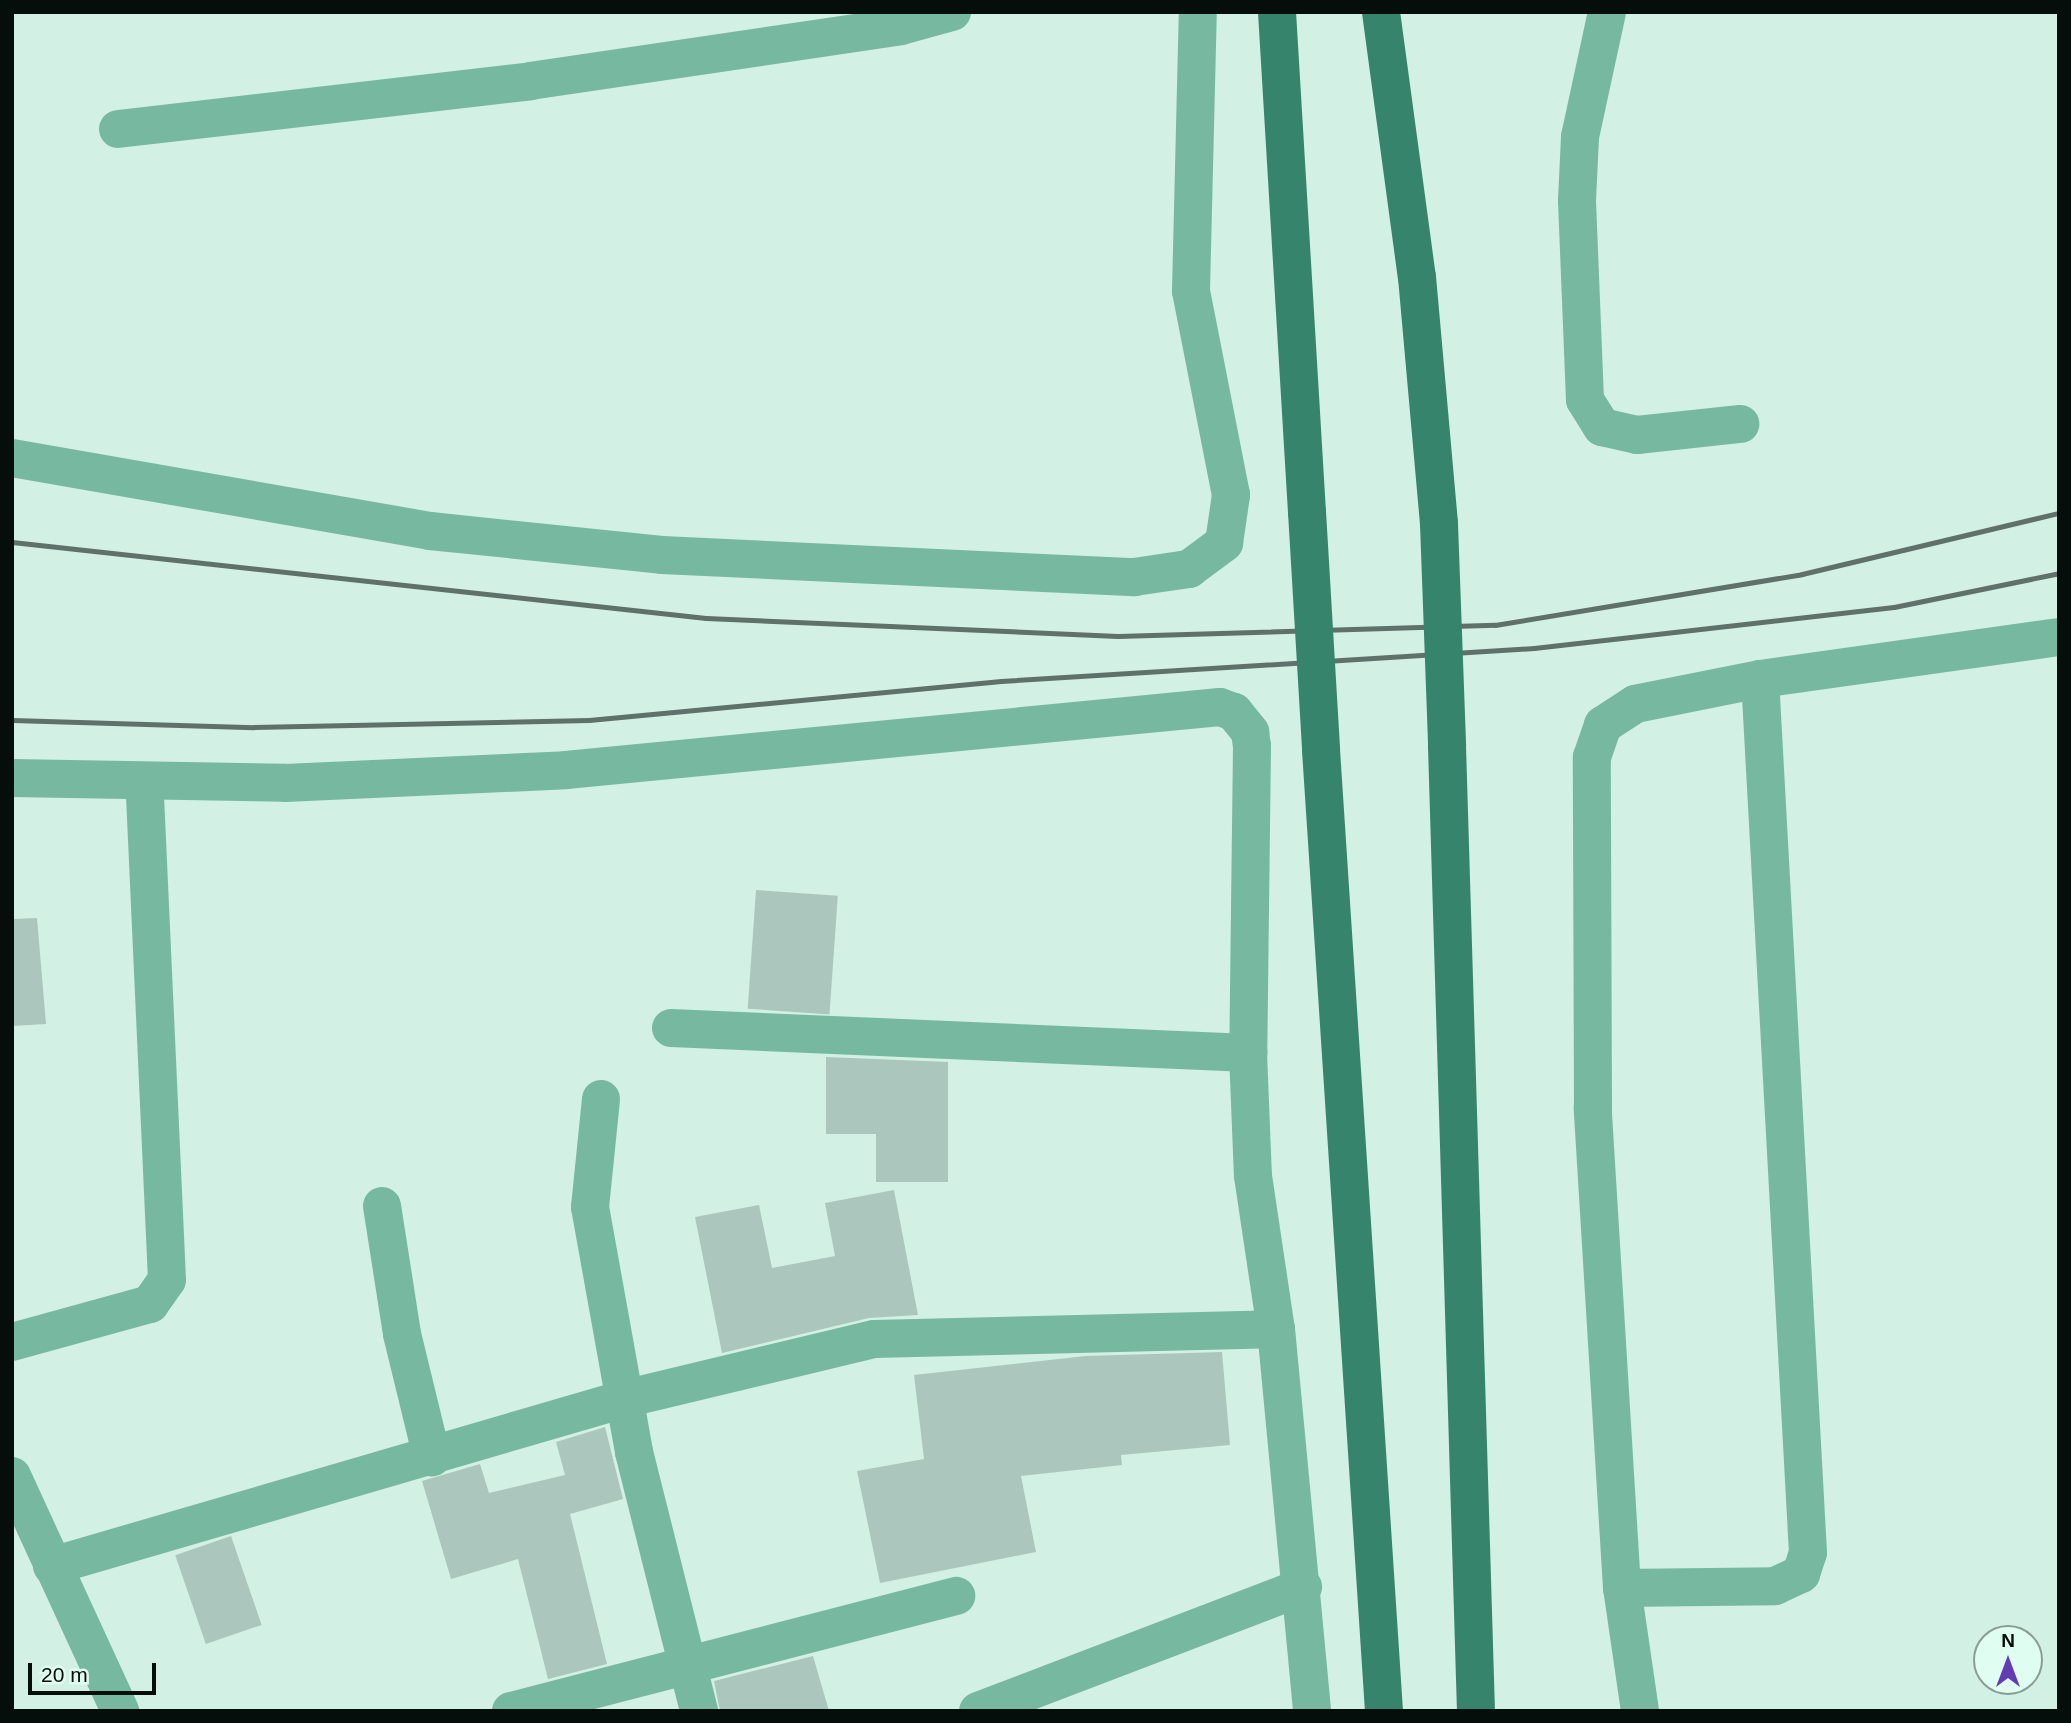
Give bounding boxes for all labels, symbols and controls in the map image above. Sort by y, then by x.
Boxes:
north arrow [1973,1625,2043,1695]
text: N [2001,1630,2015,1651]
scale bar [32,1650,159,1694]
text: 20 m [41,1663,88,1686]

